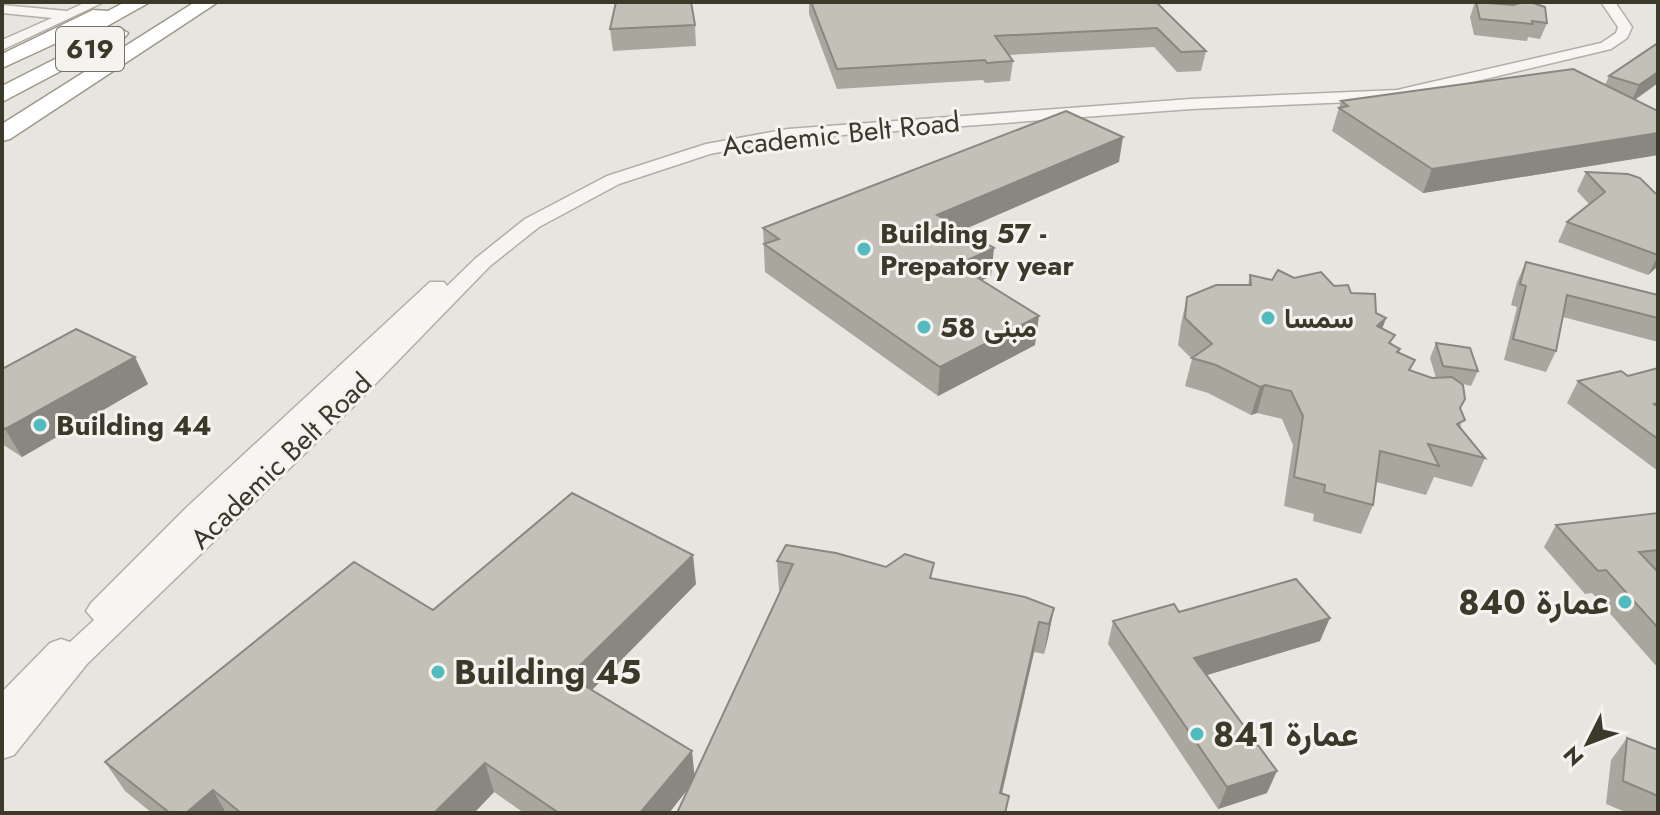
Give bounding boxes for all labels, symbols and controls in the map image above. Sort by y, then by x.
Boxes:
road number: 619 [56,27,124,71]
street label: Academic Belt Road [720,101,962,167]
place label: Building 57 - Prepatory year [880,213,1074,286]
marker: Building 57 - Prepatory year [855,240,873,258]
place label: سمسا [1284,298,1354,339]
place label: مبنى 58 [940,307,1037,348]
marker: سمسا [1259,309,1277,327]
marker: مبنى 58 [915,318,933,336]
street label: Academic Belt Road [181,363,381,559]
place label: Building 44 [56,405,212,446]
marker: Building 44 [31,416,49,434]
place label: عمارة 840 [1458,578,1609,627]
marker: عمارة 840 [1616,593,1634,611]
place label: Building 45 [454,648,641,697]
marker: Building 45 [429,663,447,681]
north arrow [1548,703,1628,783]
place label: عمارة 841 [1213,710,1359,759]
marker: عمارة 841 [1188,725,1206,743]
text: N [1555,739,1591,774]

